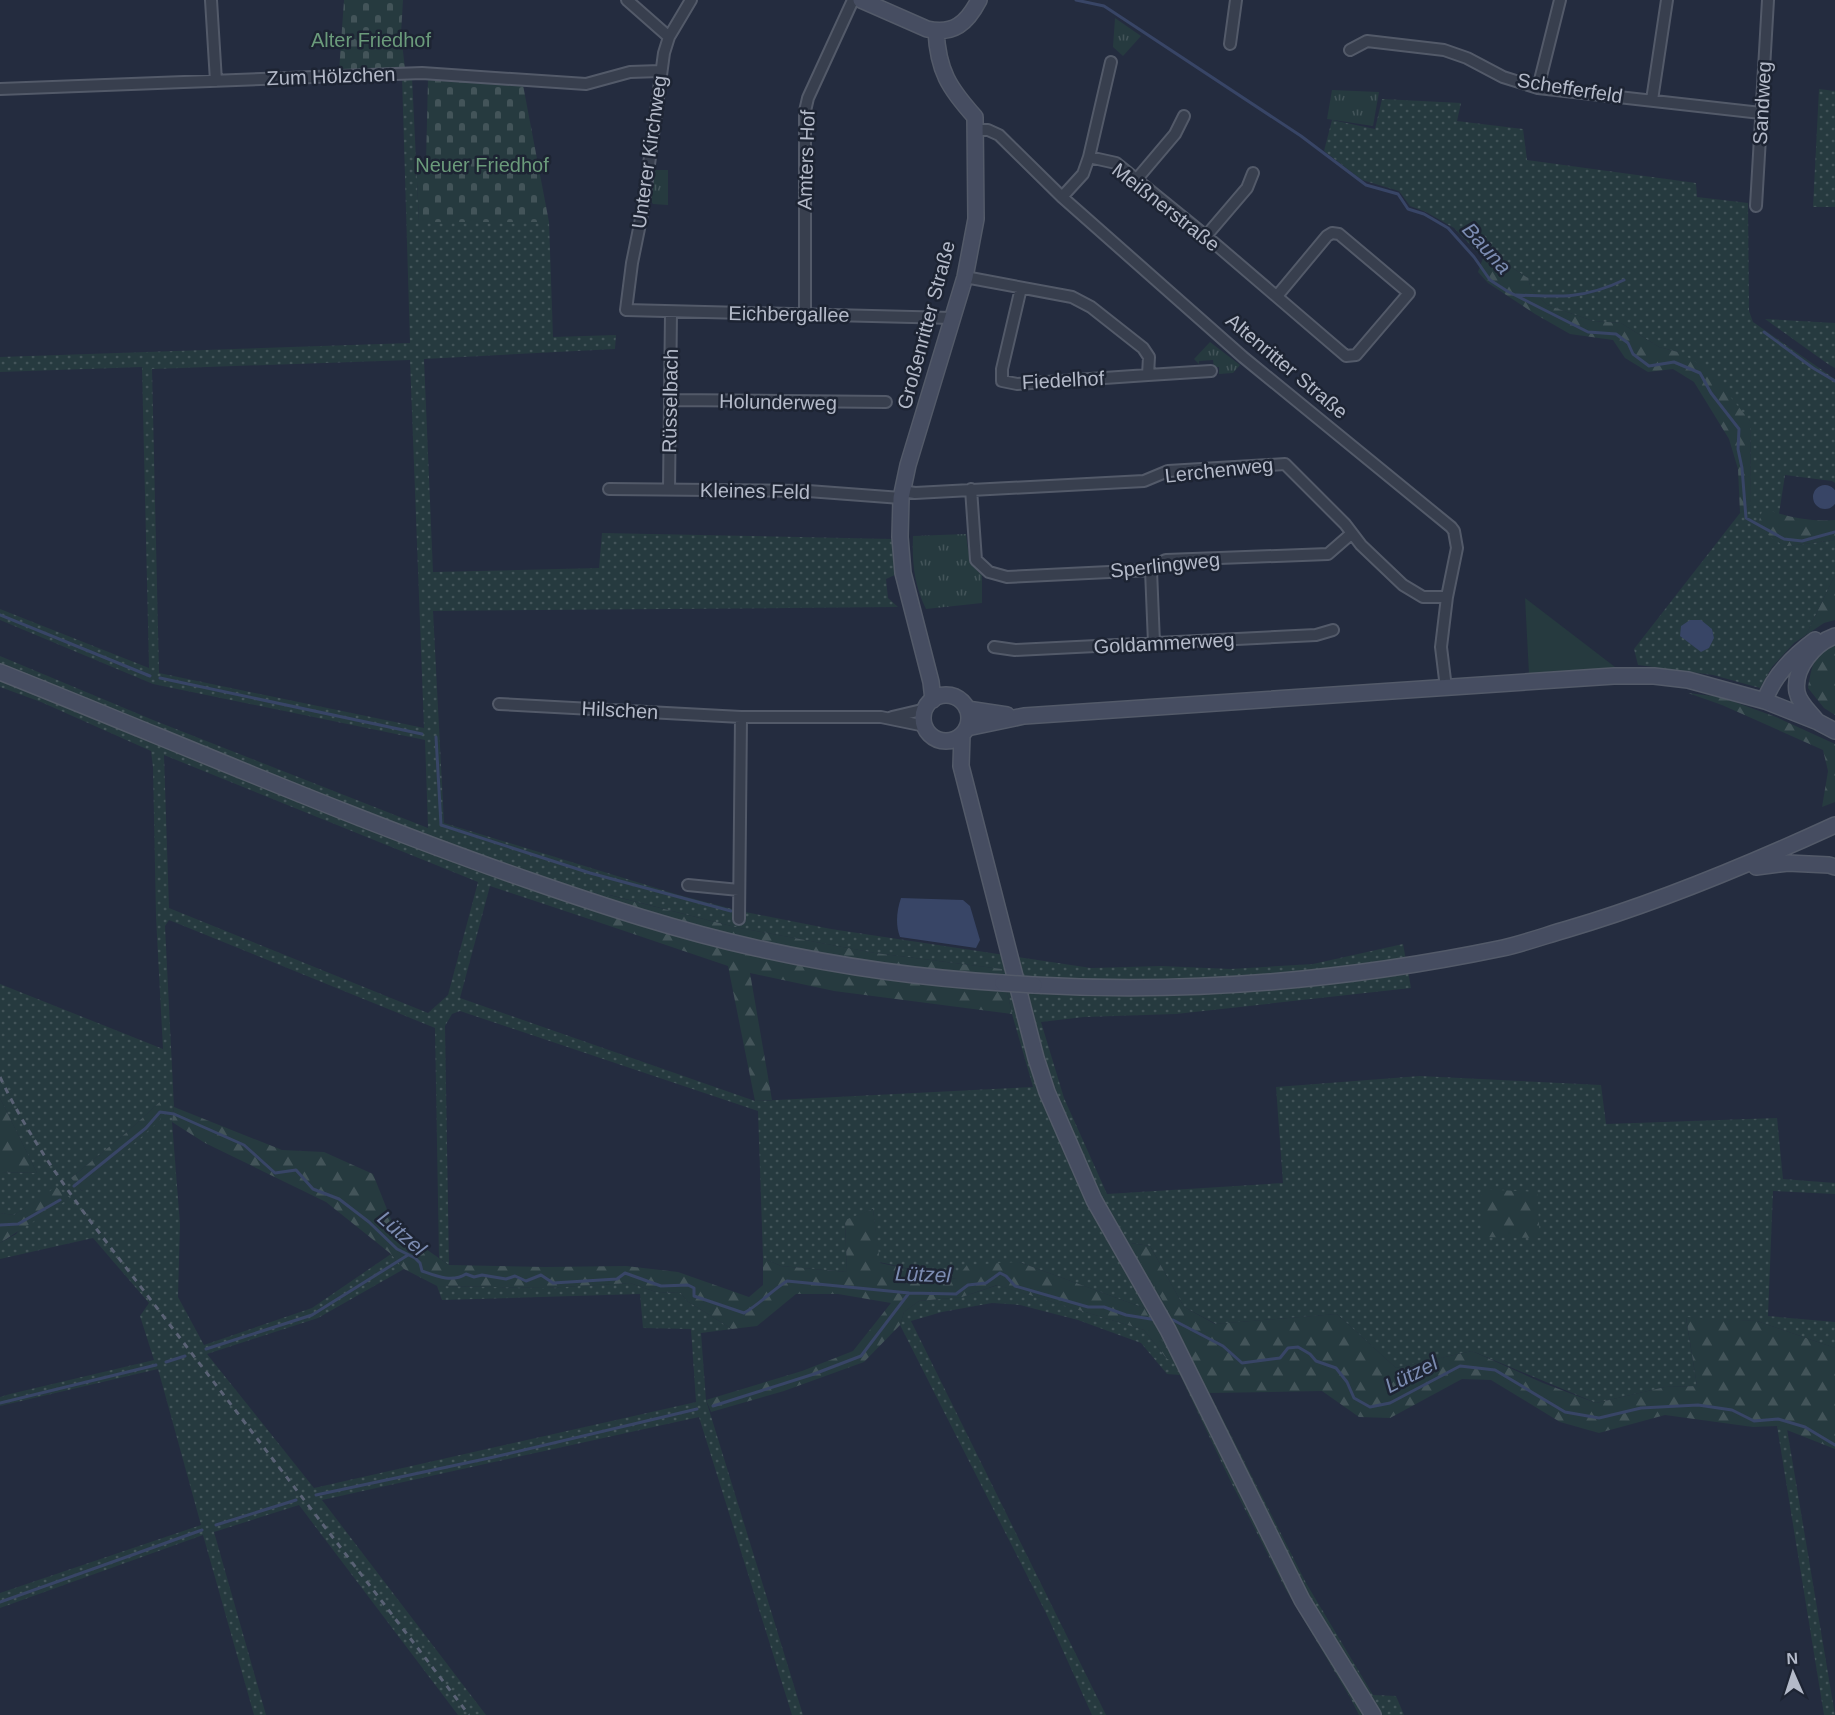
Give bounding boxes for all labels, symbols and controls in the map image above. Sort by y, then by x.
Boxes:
park label: Alter Friedhof [311,29,431,51]
street label: Sandweg [1749,61,1775,145]
street label: Zum Hölzchen [266,63,396,89]
street label: Schefferfeld [1516,69,1624,107]
street label: Unterer Kirchweg [627,74,671,230]
street label: Amters Hof [793,109,819,210]
park label: Neuer Friedhof [415,154,549,176]
street label: Meißnerstraße [1108,158,1224,256]
water label: Bauna [1458,218,1516,278]
street label: Großenritter Straße [893,238,959,412]
street label: Eichbergallee [728,302,850,326]
street label: Altenritter Straße [1222,309,1352,423]
street label: Rüsselbach [658,349,682,453]
street label: Fiedelhof [1021,367,1105,393]
street label: Holunderweg [719,390,837,414]
street label: Lerchenweg [1164,453,1274,487]
street label: Kleines Feld [700,479,810,503]
street label: Sperlingweg [1109,548,1221,582]
street label: Goldammerweg [1093,628,1235,658]
street label: Hilschen [581,697,659,723]
water label: Lützel [373,1206,432,1261]
water label: Lützel [895,1262,953,1287]
water label: Lützel [1381,1350,1442,1397]
north arrow [1763,1643,1823,1703]
text: N [1786,1650,1798,1667]

